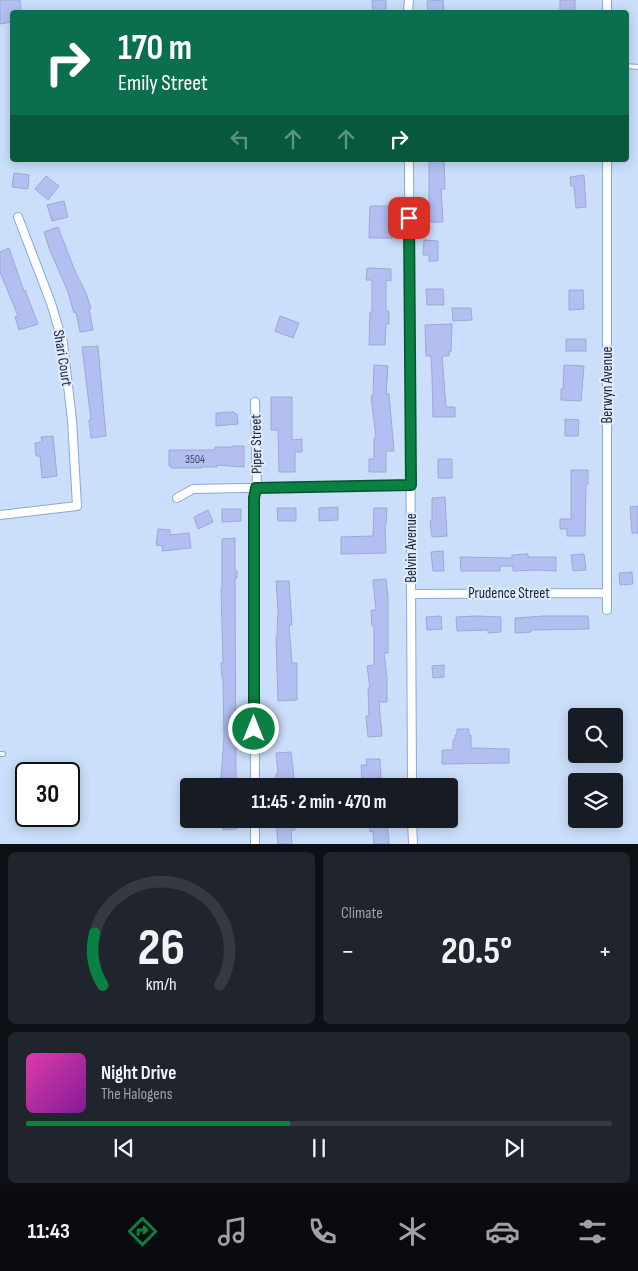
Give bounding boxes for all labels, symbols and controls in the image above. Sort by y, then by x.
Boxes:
text: 170 m [118,27,192,70]
icon: right [35,30,100,95]
text: Emily Street [118,70,208,97]
icon: left [226,125,254,153]
icon: ahead [279,125,307,153]
icon: ahead [332,125,360,153]
icon: right [385,125,413,153]
pin [388,197,430,239]
icon: arrive [395,204,423,232]
street label: Shari Court [49,329,76,388]
street label: Berwyn Avenue [598,347,617,423]
street label: Piper Street [246,414,267,474]
house number: 3504 [185,452,205,467]
street label: Belvin Avenue [402,513,421,583]
street label: Prudence Street [468,584,550,603]
position arrow [227,702,279,754]
map controls [568,708,623,828]
button: search [568,708,623,763]
speed limit sign: 30 [15,762,80,827]
button: layers [568,773,623,828]
text: 11:45 · 2 min · 470 m [252,791,386,814]
text: Climate [341,904,383,923]
text: 26 [138,917,185,980]
text: 20.5° [441,929,512,974]
text: − [341,935,355,968]
text: + [598,935,612,968]
text: km/h [146,974,177,995]
text: Night Drive [101,1062,176,1085]
text: The Halogens [101,1085,172,1104]
icon: previous [110,1134,138,1162]
icon: pause [305,1134,333,1162]
icon: next [500,1134,528,1162]
icon: directions [125,1214,160,1249]
icon: music [215,1214,250,1249]
icon: phone [305,1214,340,1249]
icon: climate [395,1214,430,1249]
icon: car [485,1214,520,1249]
icon: filters [575,1214,610,1249]
text: 11:43 [28,1218,70,1245]

